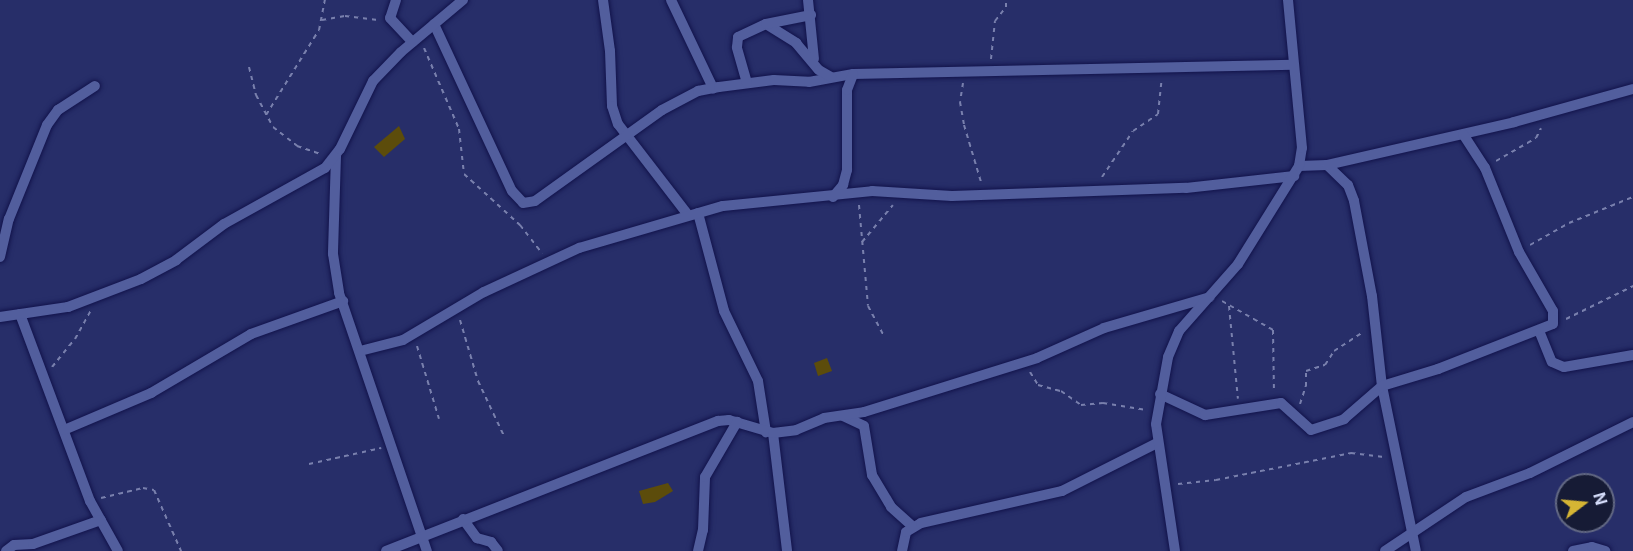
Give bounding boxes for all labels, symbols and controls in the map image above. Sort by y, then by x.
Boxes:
north arrow [1555,473,1615,533]
text: N [1589,490,1612,507]

